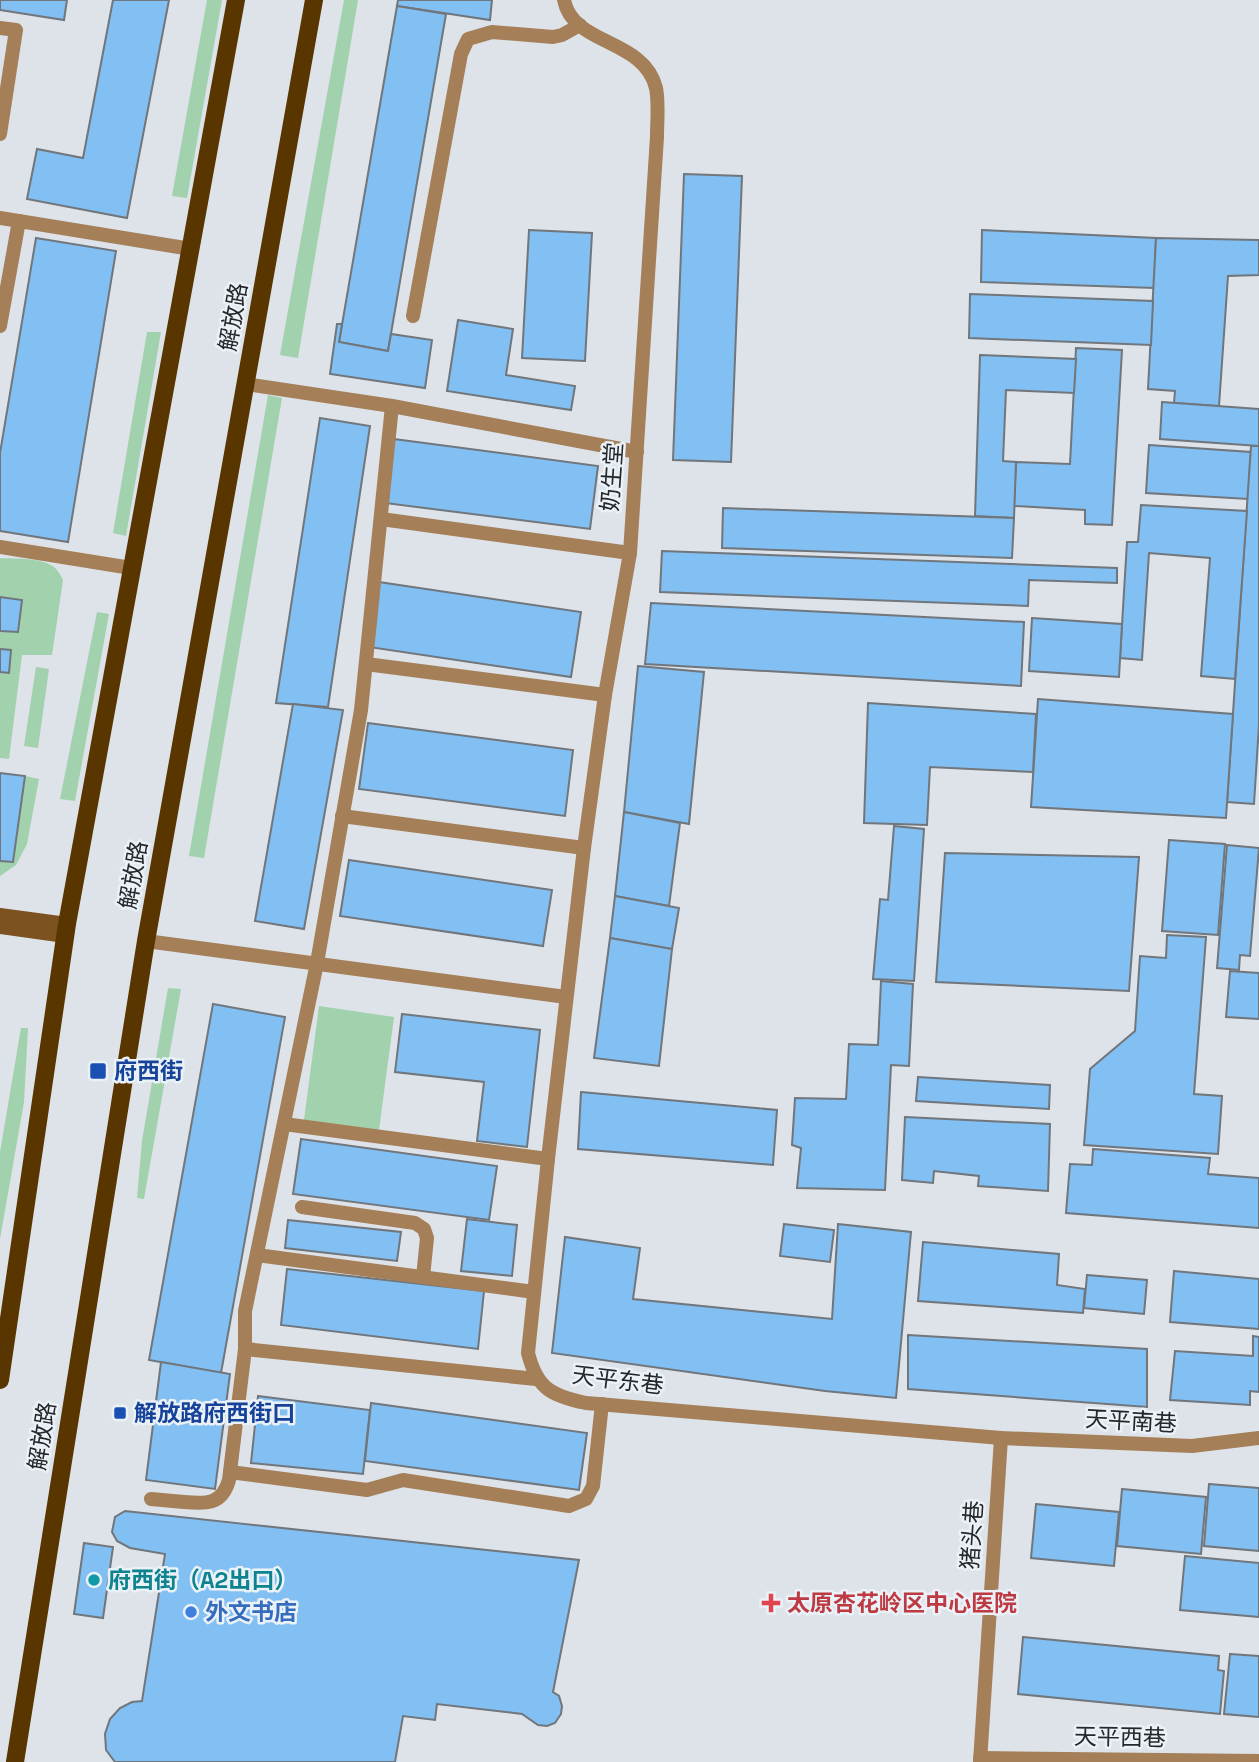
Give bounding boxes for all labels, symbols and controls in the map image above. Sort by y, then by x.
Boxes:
street label: 解放路 [212,280,254,354]
street label: 奶生堂 [595,442,629,512]
street label: 解放路 [112,838,154,912]
place label: 府西街 [114,1056,183,1086]
marker: 府西街 [88,1061,108,1081]
street label: 天平东巷 [571,1360,665,1400]
place label: 解放路府西街口 [134,1398,295,1428]
street label: 解放路 [22,1400,62,1472]
street label: 天平南巷 [1084,1404,1178,1438]
marker: 解放路府西街口 [112,1405,128,1421]
street label: 猪头巷 [955,1500,989,1570]
place label: 府西街（A2出口） [108,1565,297,1595]
marker: 府西街（A2出口） [86,1572,102,1588]
place label: 太原杏花岭区中心医院 [787,1588,1017,1618]
marker: 太原杏花岭区中心医院 [761,1593,781,1613]
place label: 外文书店 [205,1597,297,1627]
marker: 外文书店 [183,1604,199,1620]
street label: 天平西巷 [1074,1721,1166,1753]

